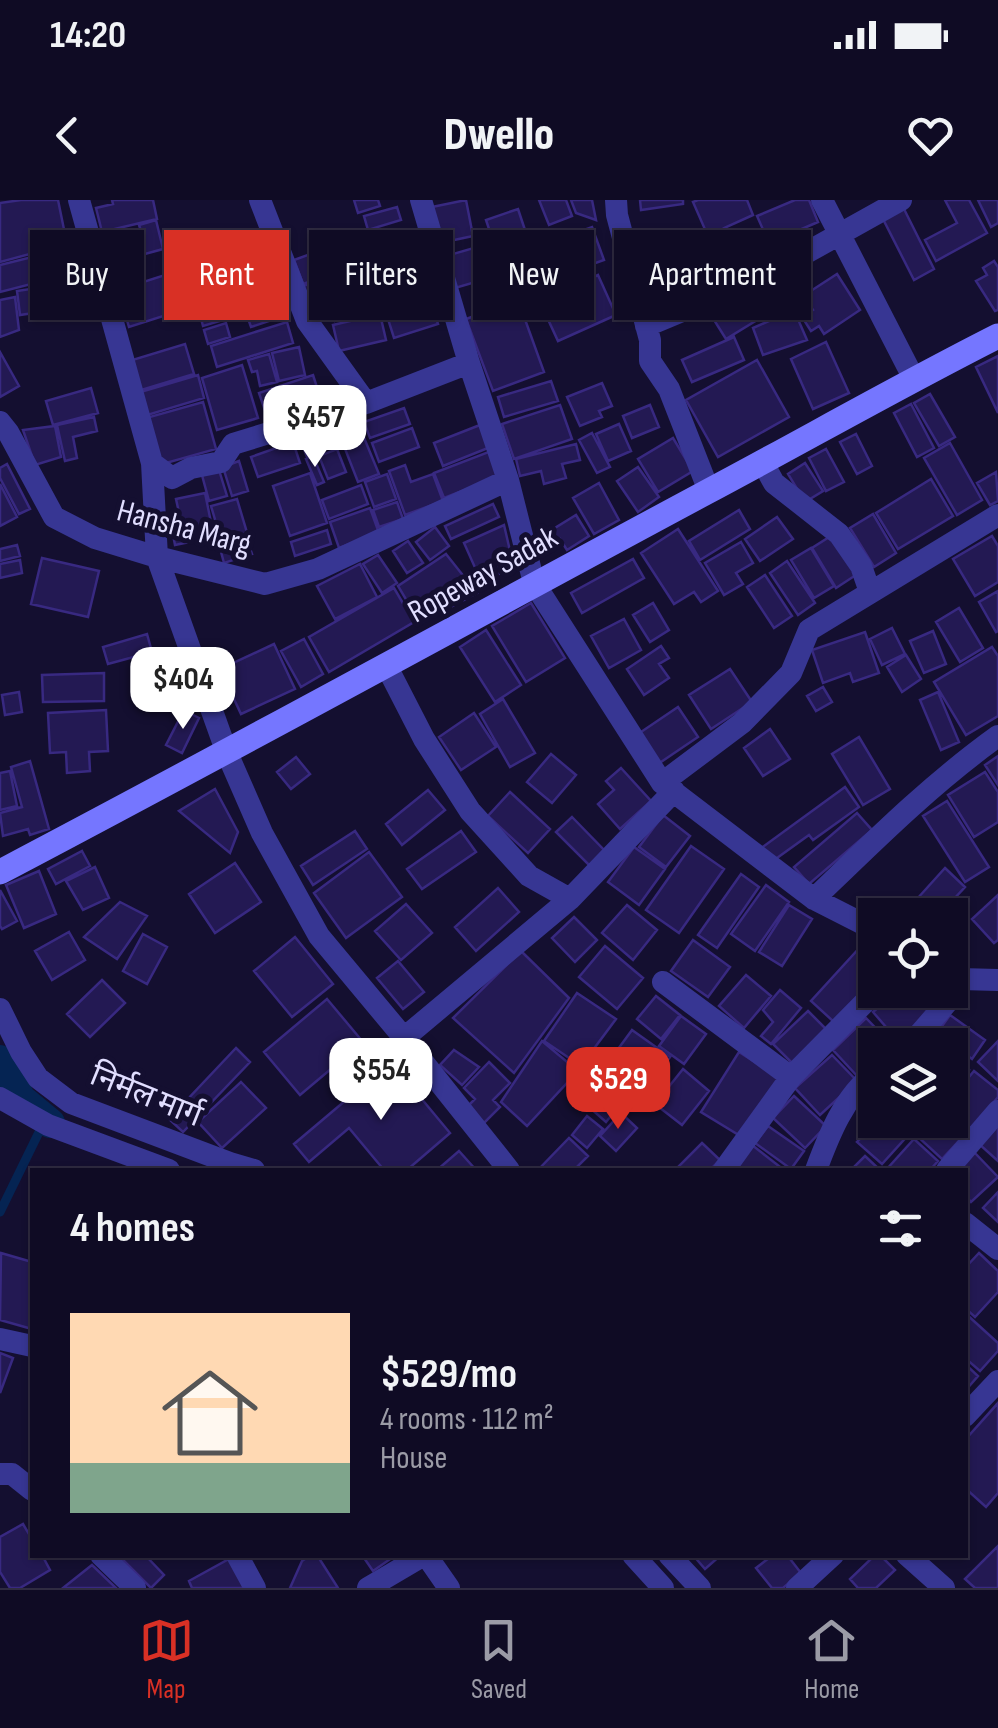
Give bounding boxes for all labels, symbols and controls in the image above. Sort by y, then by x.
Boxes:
text: 14:20 [50,13,126,58]
icon: back [40,108,95,163]
text: Dwello [444,108,554,163]
icon: heart [903,108,958,163]
chip: Buy [30,230,144,320]
chip: Rent [164,230,289,320]
chip: Filters [309,230,453,320]
chip: New [473,230,594,320]
chip: Apartment [614,230,811,320]
pin: $457 [256,385,374,470]
text: $457 [285,398,345,437]
street label: Hansha Marg [113,491,255,565]
street label: Ropeway Sadak [402,518,564,632]
pin: $404 [124,647,242,732]
text: $404 [152,660,214,699]
map controls [858,898,968,1138]
button: locate [858,898,968,1008]
button: layers [858,1028,968,1138]
pin: $554 [322,1038,440,1123]
pin: $529 [559,1047,677,1132]
text: $554 [351,1051,411,1090]
street label: निर्मल मार्ग [84,1056,209,1136]
text: $529 [588,1060,648,1099]
icon: filters [873,1201,928,1256]
text: 4 homes [70,1203,195,1254]
text: $529/mo [380,1349,517,1400]
icon: home [150,1353,270,1473]
text: 4 rooms · 112 m² [380,1400,554,1439]
text: House [380,1439,447,1478]
tab: Map [139,1613,194,1706]
tab: Saved [471,1613,527,1706]
tab: Home [804,1613,859,1706]

